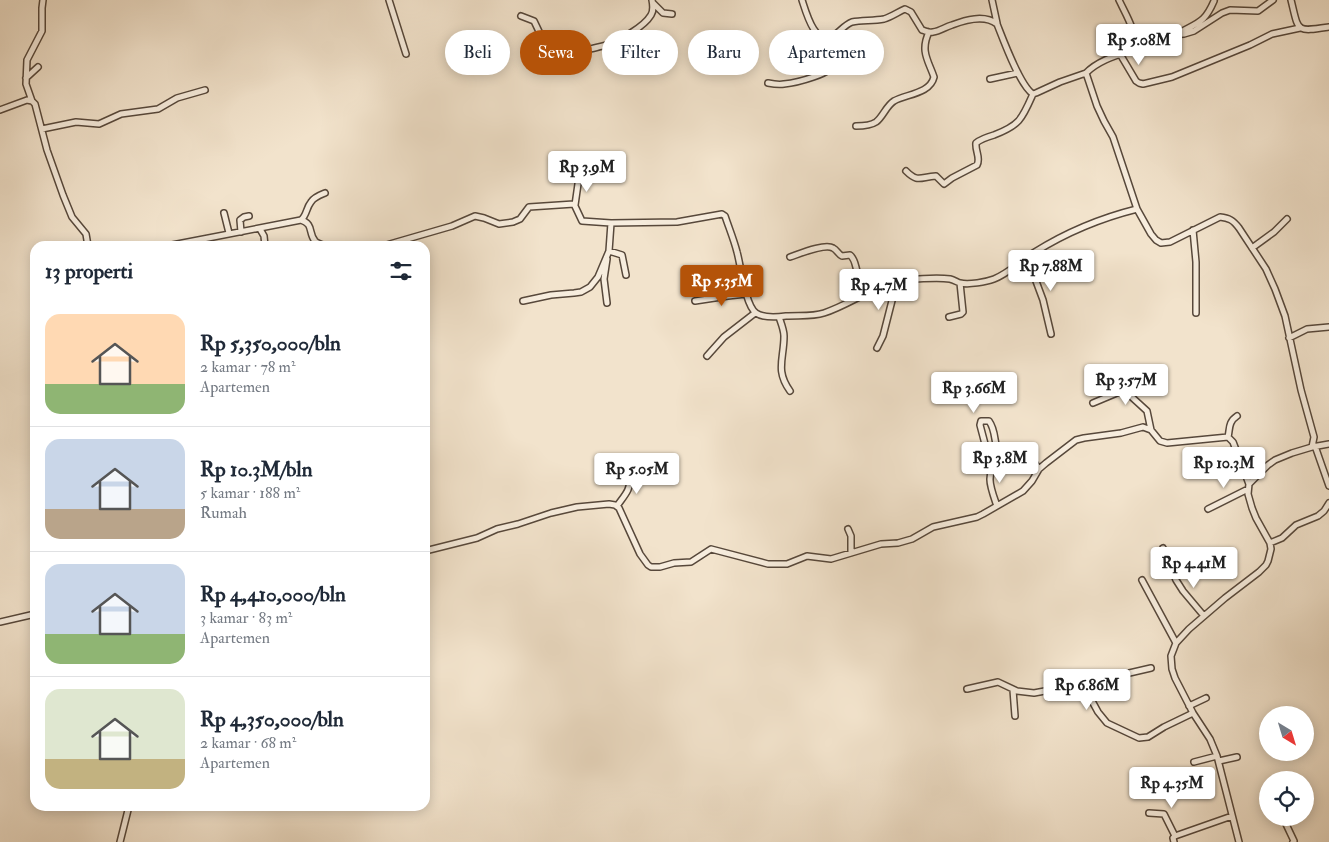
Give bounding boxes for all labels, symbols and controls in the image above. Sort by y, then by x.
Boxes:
pin: Rp 5.08M [1087,23,1191,66]
chip: Beli [445,30,510,75]
chip: Sewa [520,30,592,75]
chip: Filter [602,30,678,75]
chip: Baru [688,30,759,75]
chip: Apartemen [769,30,884,75]
text: Rp 5.08M [1107,30,1171,50]
pin: Rp 3.9M [541,150,633,193]
text: Rp 3.9M [559,157,615,177]
pin: Rp 7.88M [999,250,1103,292]
text: Rp 7.88M [1019,256,1083,276]
icon: filters [387,257,415,285]
text: 13 properti [45,258,133,285]
pin: Rp 5.35M [670,264,774,307]
pin: Rp 4.7M [833,268,925,311]
text: Rp 5.35M [691,271,753,291]
text: Rp 4.7M [850,275,908,295]
text: Rp 5,350,000/bln [200,330,341,357]
icon: home [85,334,145,394]
text: 2 kamar · 78 m² [200,357,296,377]
pin: Rp 3.57M [1074,364,1178,406]
text: Rp 3.57M [1095,370,1157,390]
pin: Rp 3.66M [922,372,1026,414]
text: Apartemen [200,377,270,397]
text: Rp 3.66M [942,378,1006,398]
pin: Rp 3.8M [954,442,1046,484]
pin: Rp 10.3M [1172,446,1276,489]
text: Rp 3.8M [972,448,1028,468]
pin: Rp 5.05M [585,452,689,495]
text: Rp 10.3M [1193,453,1255,473]
text: Rp 10.3M/bln [200,456,313,483]
icon: home [85,459,145,519]
text: Rp 5.05M [605,459,669,479]
text: 5 kamar · 188 m² [200,483,300,503]
text: Rumah [200,503,247,523]
pin: Rp 4.41M [1142,546,1246,589]
text: Rp 4.41M [1161,553,1227,573]
text: Rp 4,410,000/bln [200,581,346,608]
icon: home [85,584,145,644]
text: 3 kamar · 83 m² [200,608,292,628]
text: Apartemen [200,628,270,648]
pin: Rp 6.86M [1035,668,1139,711]
text: Rp 6.86M [1054,675,1120,695]
text: Rp 4,350,000/bln [200,706,344,733]
north arrow [1259,706,1314,761]
map controls [1259,706,1314,826]
icon: home [85,709,145,769]
text: 2 kamar · 68 m² [200,733,296,753]
text: Apartemen [200,753,270,773]
pin: Rp 4.35M [1120,766,1224,809]
button: locate [1259,771,1314,826]
text: Rp 4.35M [1140,773,1204,793]

